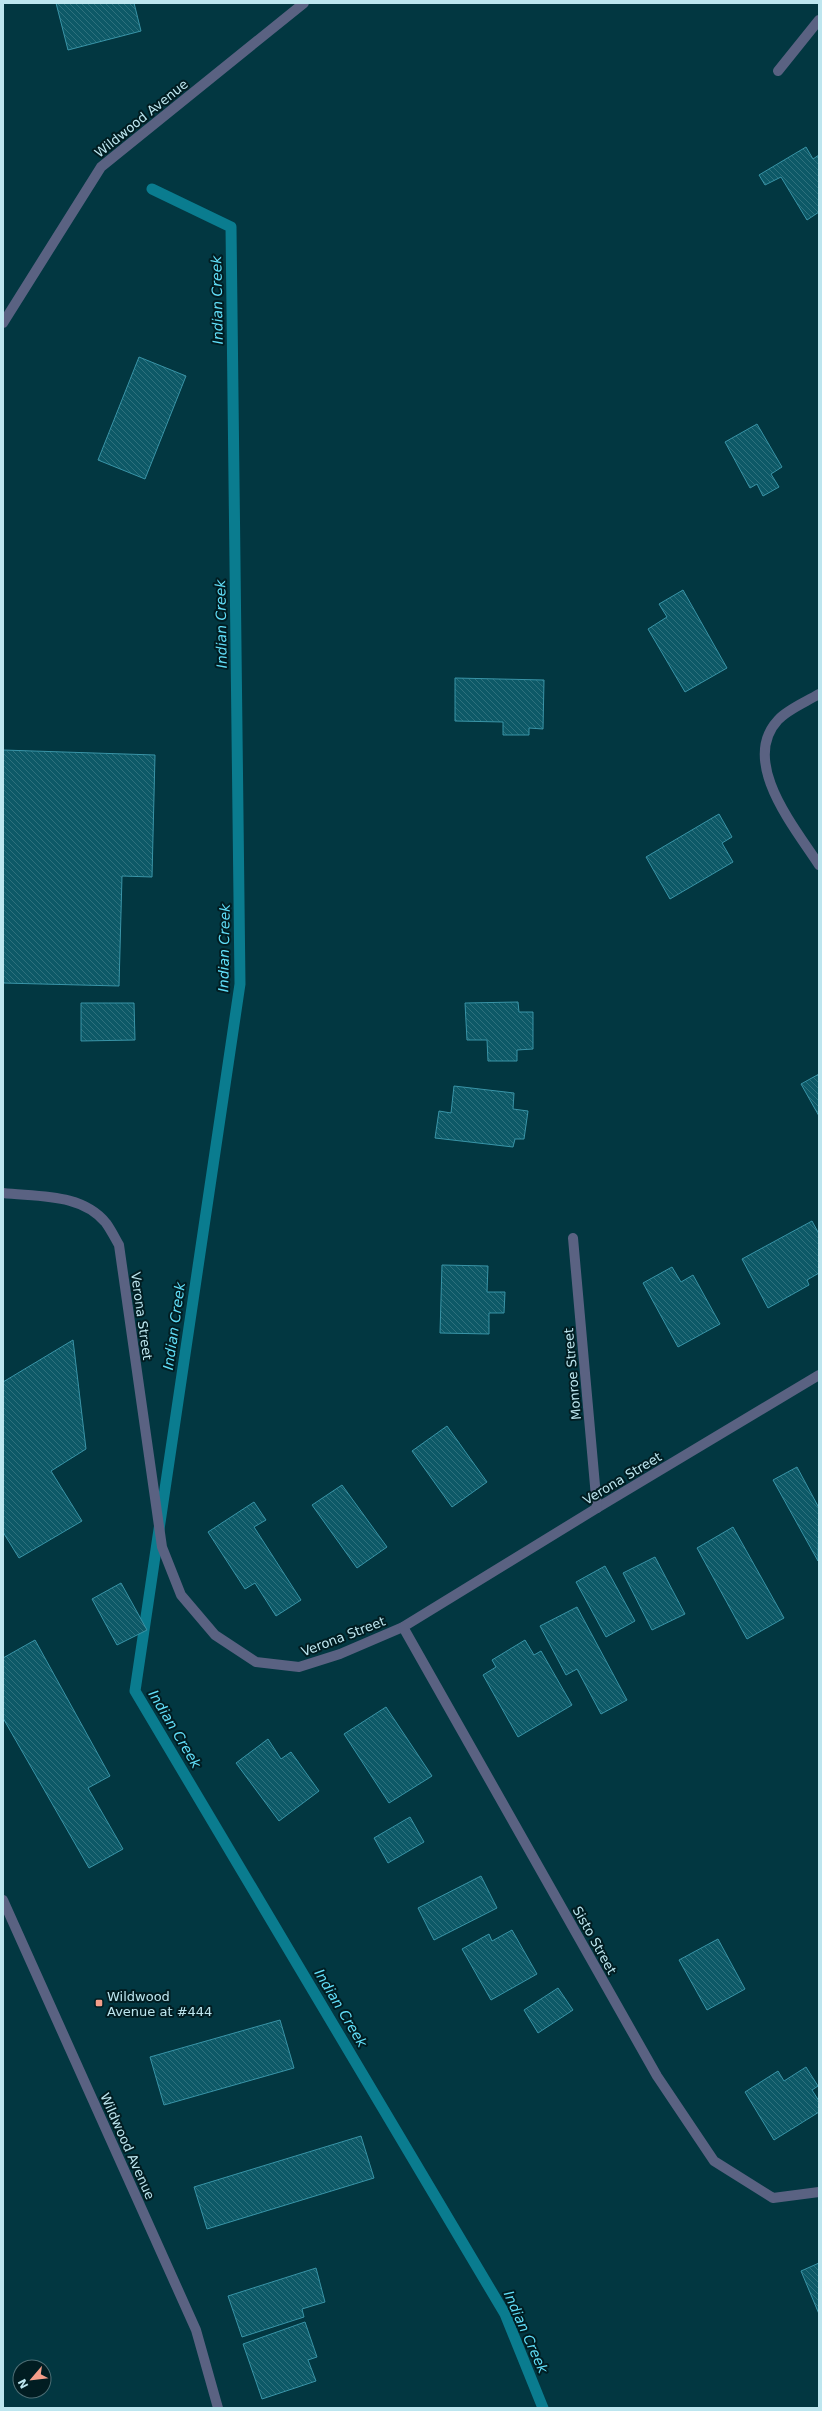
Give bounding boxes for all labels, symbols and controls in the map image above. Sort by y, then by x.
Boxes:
street label: Wildwood Avenue [92,76,191,160]
water label: Indian Creek [208,255,226,344]
water label: Indian Creek [212,579,230,668]
water label: Indian Creek [215,903,233,992]
street label: Verona Street [128,1271,155,1361]
water label: Indian Creek [160,1280,188,1371]
street label: Monroe Street [561,1327,584,1420]
street label: Verona Street [580,1449,664,1508]
street label: Verona Street [299,1614,387,1659]
water label: Indian Creek [145,1687,205,1772]
street label: Sisto Street [570,1904,619,1977]
water label: Indian Creek [311,1966,371,2051]
place label: Wildwood Avenue at #444 [107,1989,212,2019]
marker: Wildwood Avenue at #444 [94,1998,104,2008]
street label: Wildwood Avenue [97,2090,158,2202]
water label: Indian Creek [501,2288,552,2377]
north arrow [12,2359,52,2399]
text: N [16,2376,32,2391]

